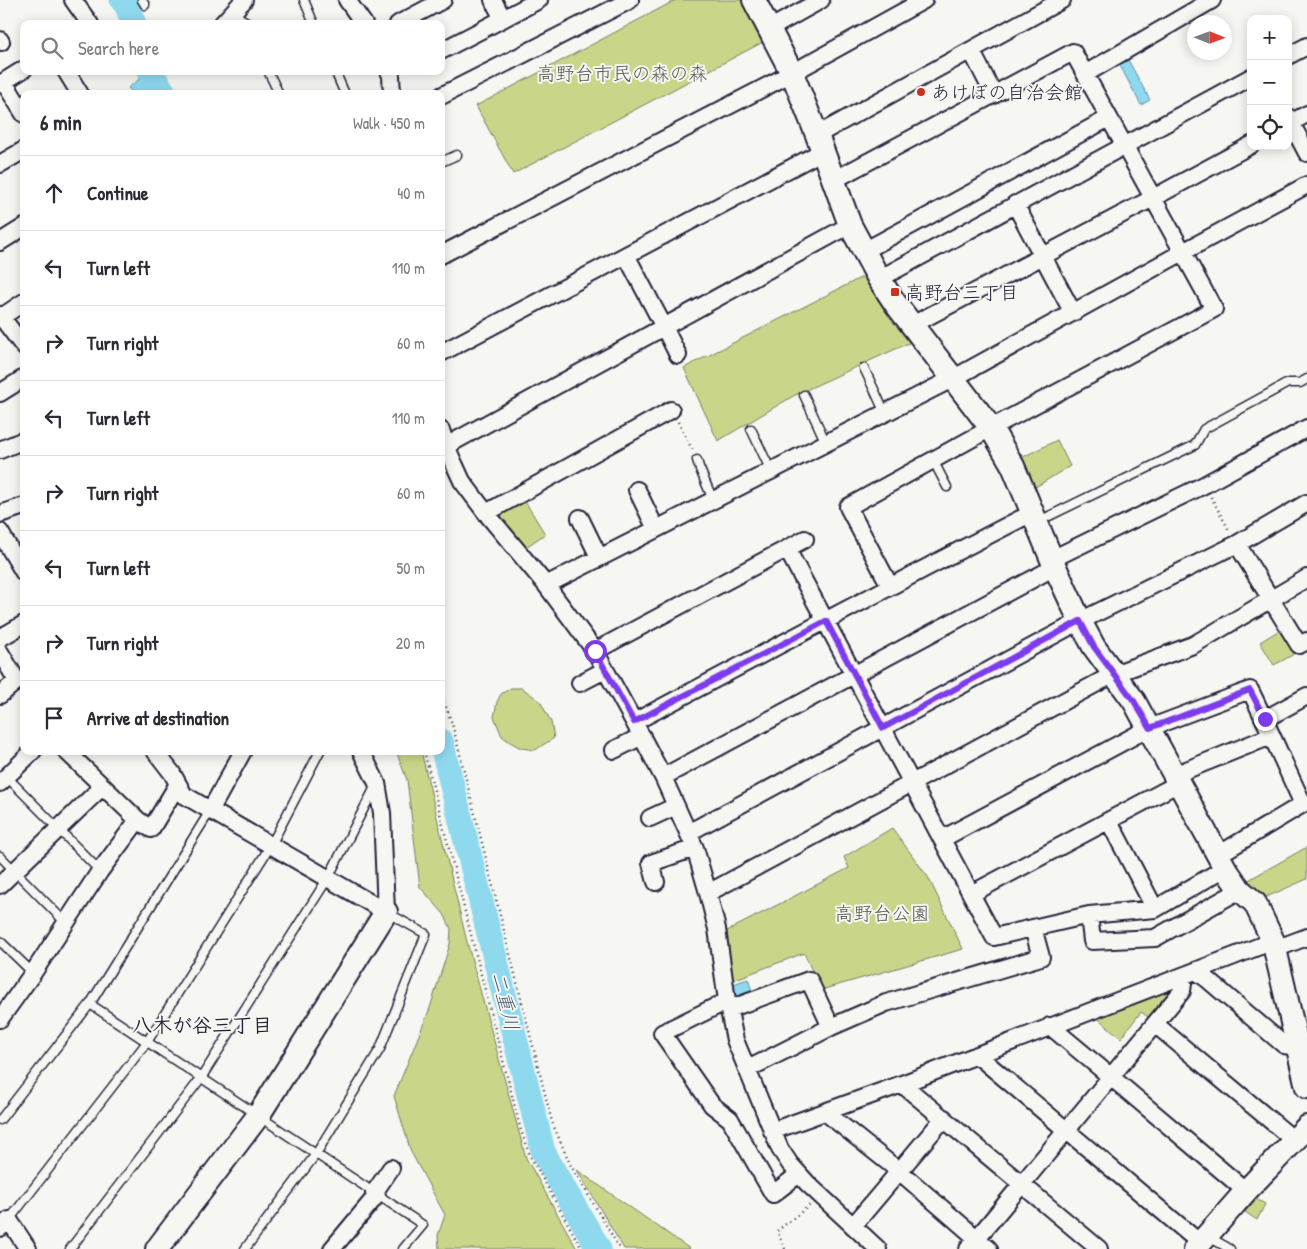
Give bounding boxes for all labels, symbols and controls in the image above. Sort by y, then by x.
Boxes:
north arrow [1187,15,1232,60]
map controls [1247,15,1292,150]
button: + [1247,15,1292,60]
search box [20,20,445,75]
icon: search [38,34,66,62]
text: Search here [78,35,159,61]
park label: 高野台市民の森の森 [536,60,708,86]
button: − [1247,60,1292,105]
place label: あけぼの自治会館 [931,79,1083,105]
marker: あけぼの自治会館 [915,86,927,98]
button: locate [1247,105,1292,150]
text: 6 min [40,108,82,137]
text: Walk · 450 m [353,112,425,134]
icon: ahead [40,179,68,207]
text: Continue [87,180,148,206]
text: 40 m [397,182,425,204]
icon: left [40,254,68,282]
text: Turn left [87,255,150,281]
text: 110 m [392,257,425,279]
place label: 高野台三丁目 [905,279,1019,305]
marker: 高野台三丁目 [889,286,901,298]
icon: right [40,329,68,357]
text: Turn right [87,330,158,356]
text: 60 m [397,332,425,354]
icon: left [40,404,68,432]
text: Turn left [87,405,150,431]
text: 110 m [392,407,425,429]
icon: right [40,479,68,507]
text: Turn right [87,480,158,506]
text: 60 m [397,482,425,504]
icon: left [40,554,68,582]
text: Turn left [87,555,150,581]
text: 50 m [397,557,425,579]
icon: right [40,629,68,657]
text: Turn right [87,630,158,656]
text: 20 m [396,632,425,654]
route start [584,640,607,663]
icon: arrive [40,704,68,732]
text: Arrive at destination [87,705,229,731]
route end [1254,708,1277,731]
park label: 高野台公園 [834,900,930,926]
water label: 二重川 [486,969,526,1033]
district label: 八木が谷三丁目 [132,1011,272,1038]

